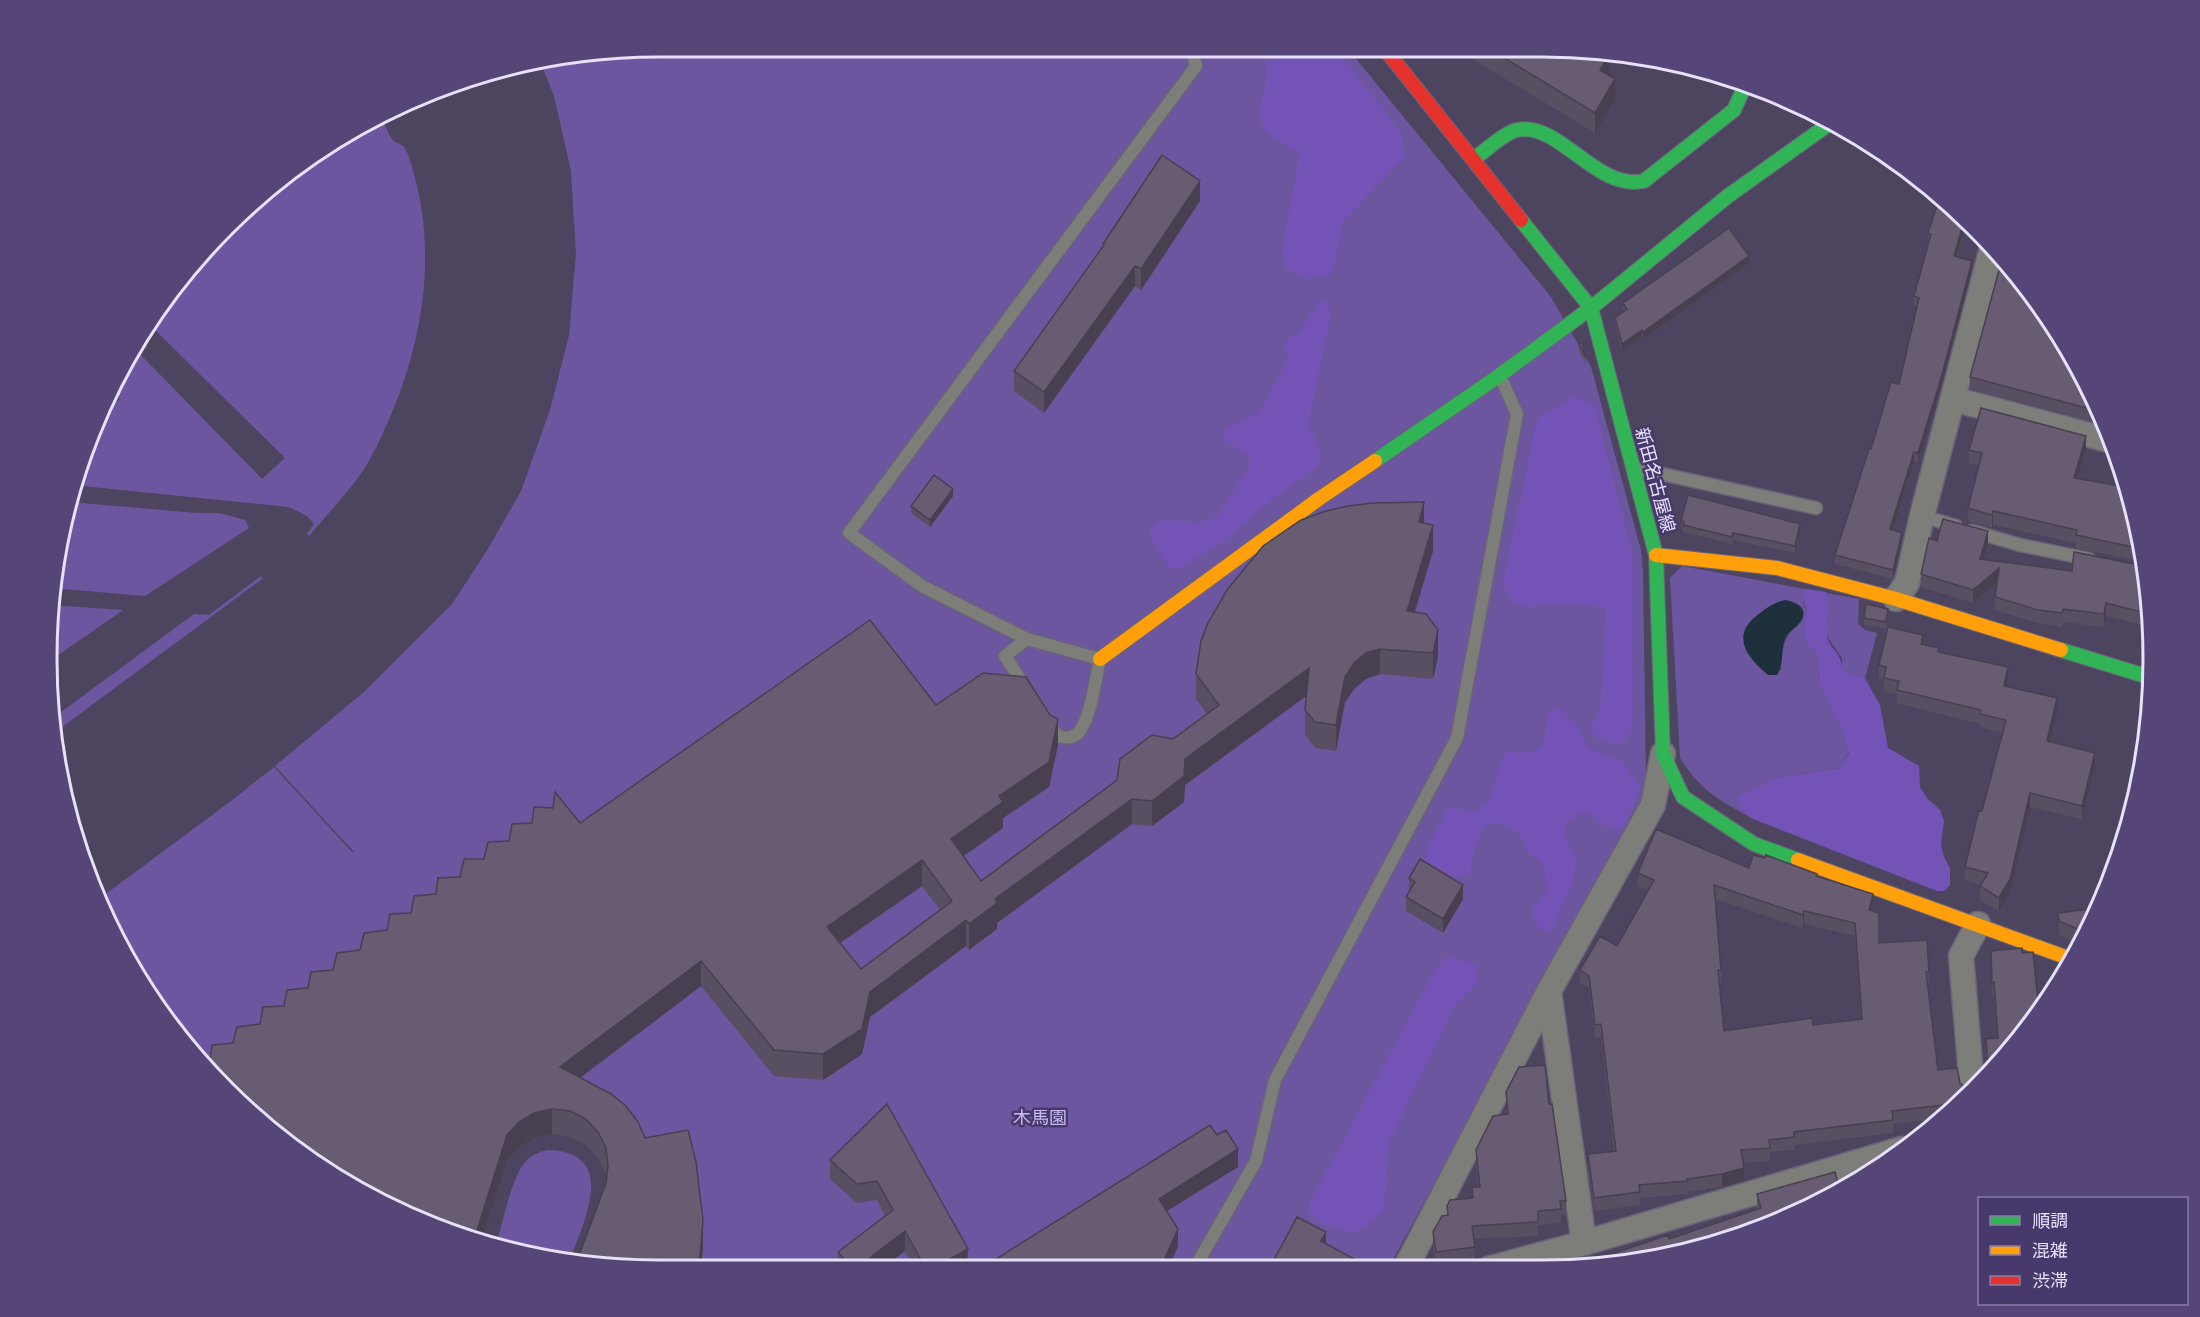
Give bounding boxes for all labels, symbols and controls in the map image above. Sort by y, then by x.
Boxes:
street label: 新田名古屋線 [1630,425,1680,535]
park label: 木馬園 [1013,1107,1067,1129]
legend [1978,1197,2188,1305]
text: 順調 [2032,1210,2068,1232]
text: 混雑 [2032,1240,2068,1262]
text: 渋滞 [2032,1270,2068,1292]

